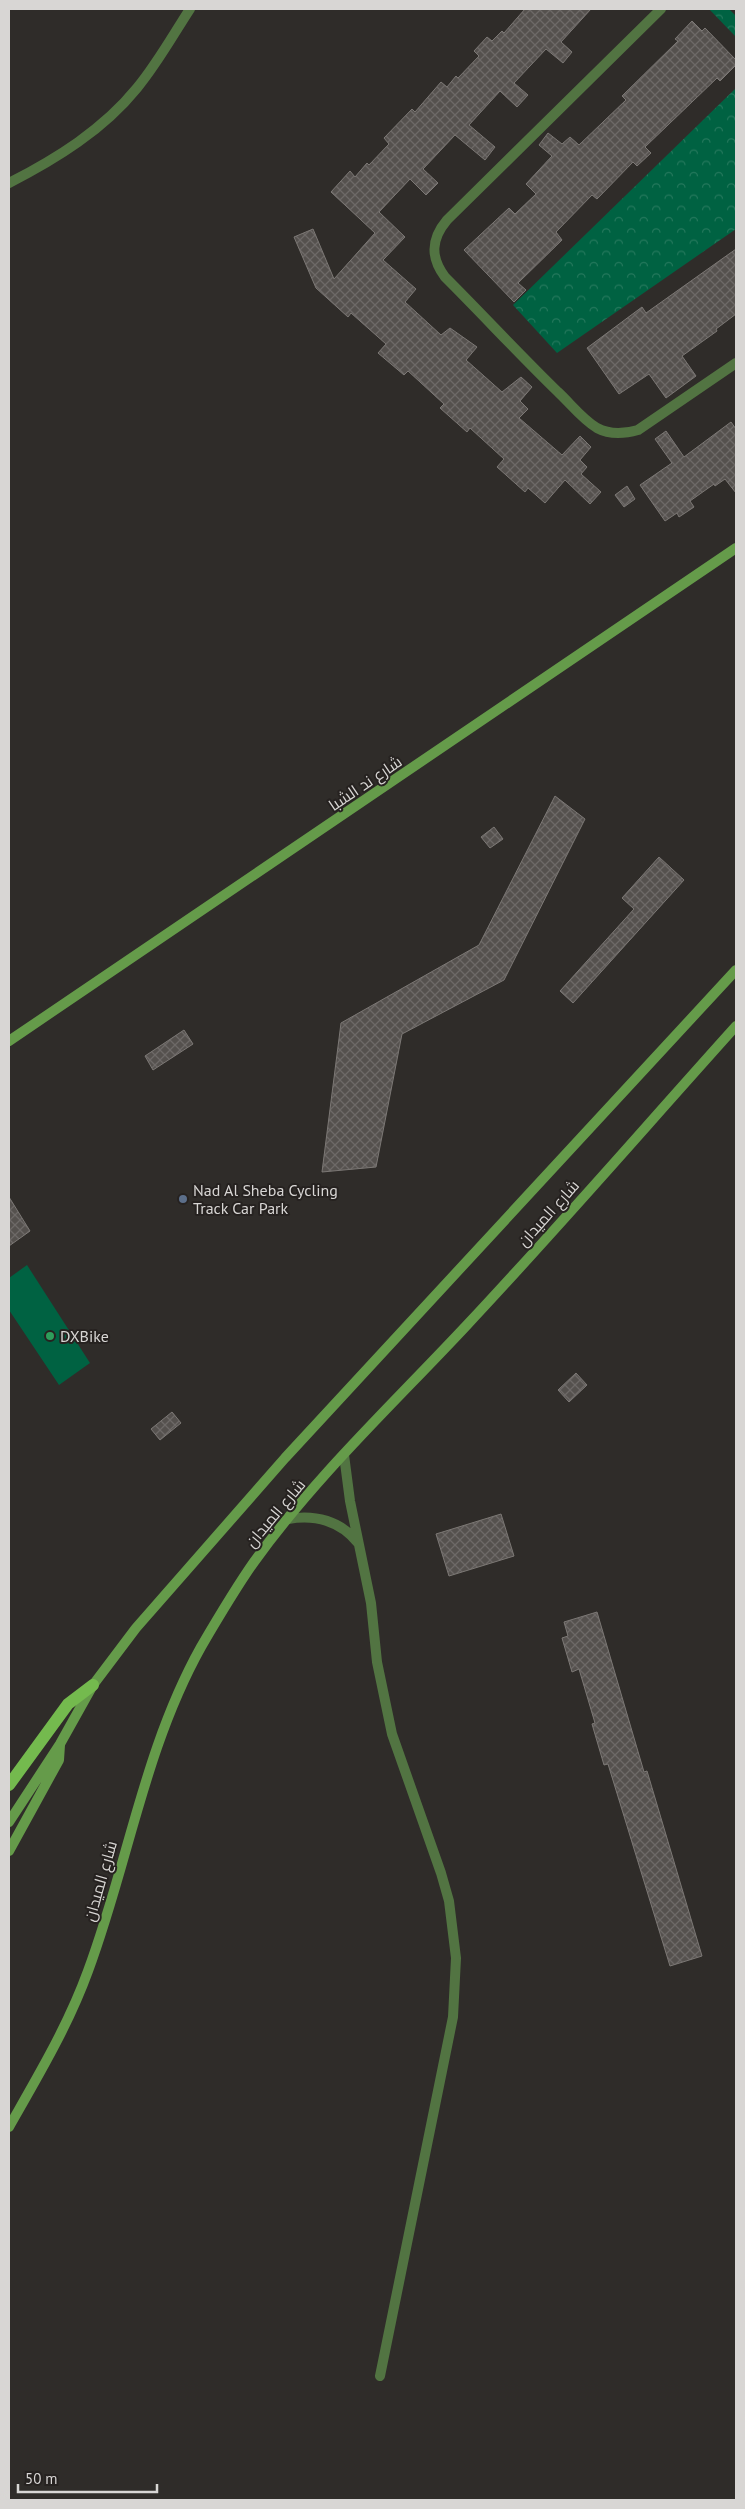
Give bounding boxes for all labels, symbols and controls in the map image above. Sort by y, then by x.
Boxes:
street label: شارع ند الشبا [324,751,407,817]
street label: شارع الميدان [513,1175,585,1252]
place label: Nad Al Sheba Cycling Track Car Park [193,1180,338,1218]
marker: Nad Al Sheba Cycling Track Car Park [177,1193,189,1205]
place label: DXBike [60,1326,109,1346]
marker: DXBike [44,1330,56,1342]
street label: شارع الميدان [241,1475,311,1553]
street label: شارع الميدان [79,1838,123,1924]
scale bar [18,2462,156,2494]
text: 50 m [25,2469,58,2488]

